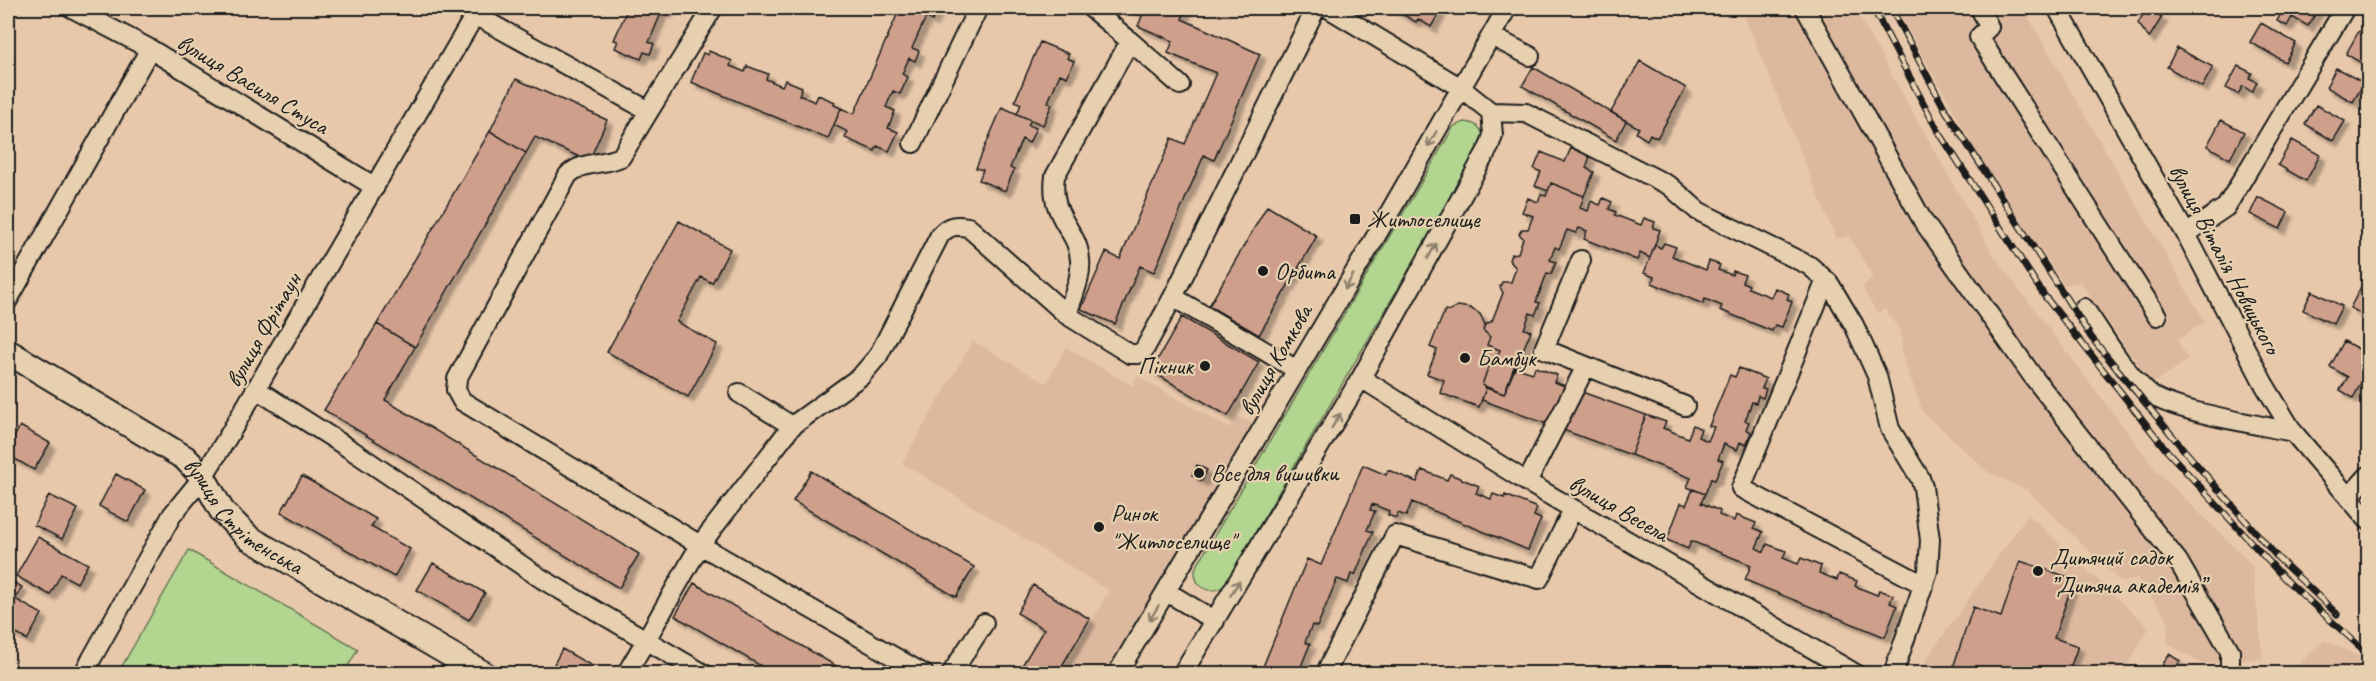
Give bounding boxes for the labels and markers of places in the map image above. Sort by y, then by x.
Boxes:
place label: Житлоселище [1367,204,1482,234]
marker: Житлоселище [1348,212,1362,226]
place label: Орбита [1275,256,1336,286]
marker: Орбита [1256,264,1270,278]
place label: Бамбук [1477,343,1538,373]
place label: Пікник [1138,351,1195,381]
marker: Бамбук [1458,351,1472,365]
marker: Пікник [1198,359,1212,373]
place label: Все для вишивки [1211,458,1340,488]
marker: Все для вишивки [1192,466,1206,480]
place label: Ринок "Житлоселище" [1111,498,1240,556]
marker: Ринок "Житлоселище" [1092,520,1106,534]
place label: Дитячий садок ”Дитяча академія” [2050,542,2211,600]
marker: Дитячий садок ”Дитяча академія” [2031,564,2045,578]

